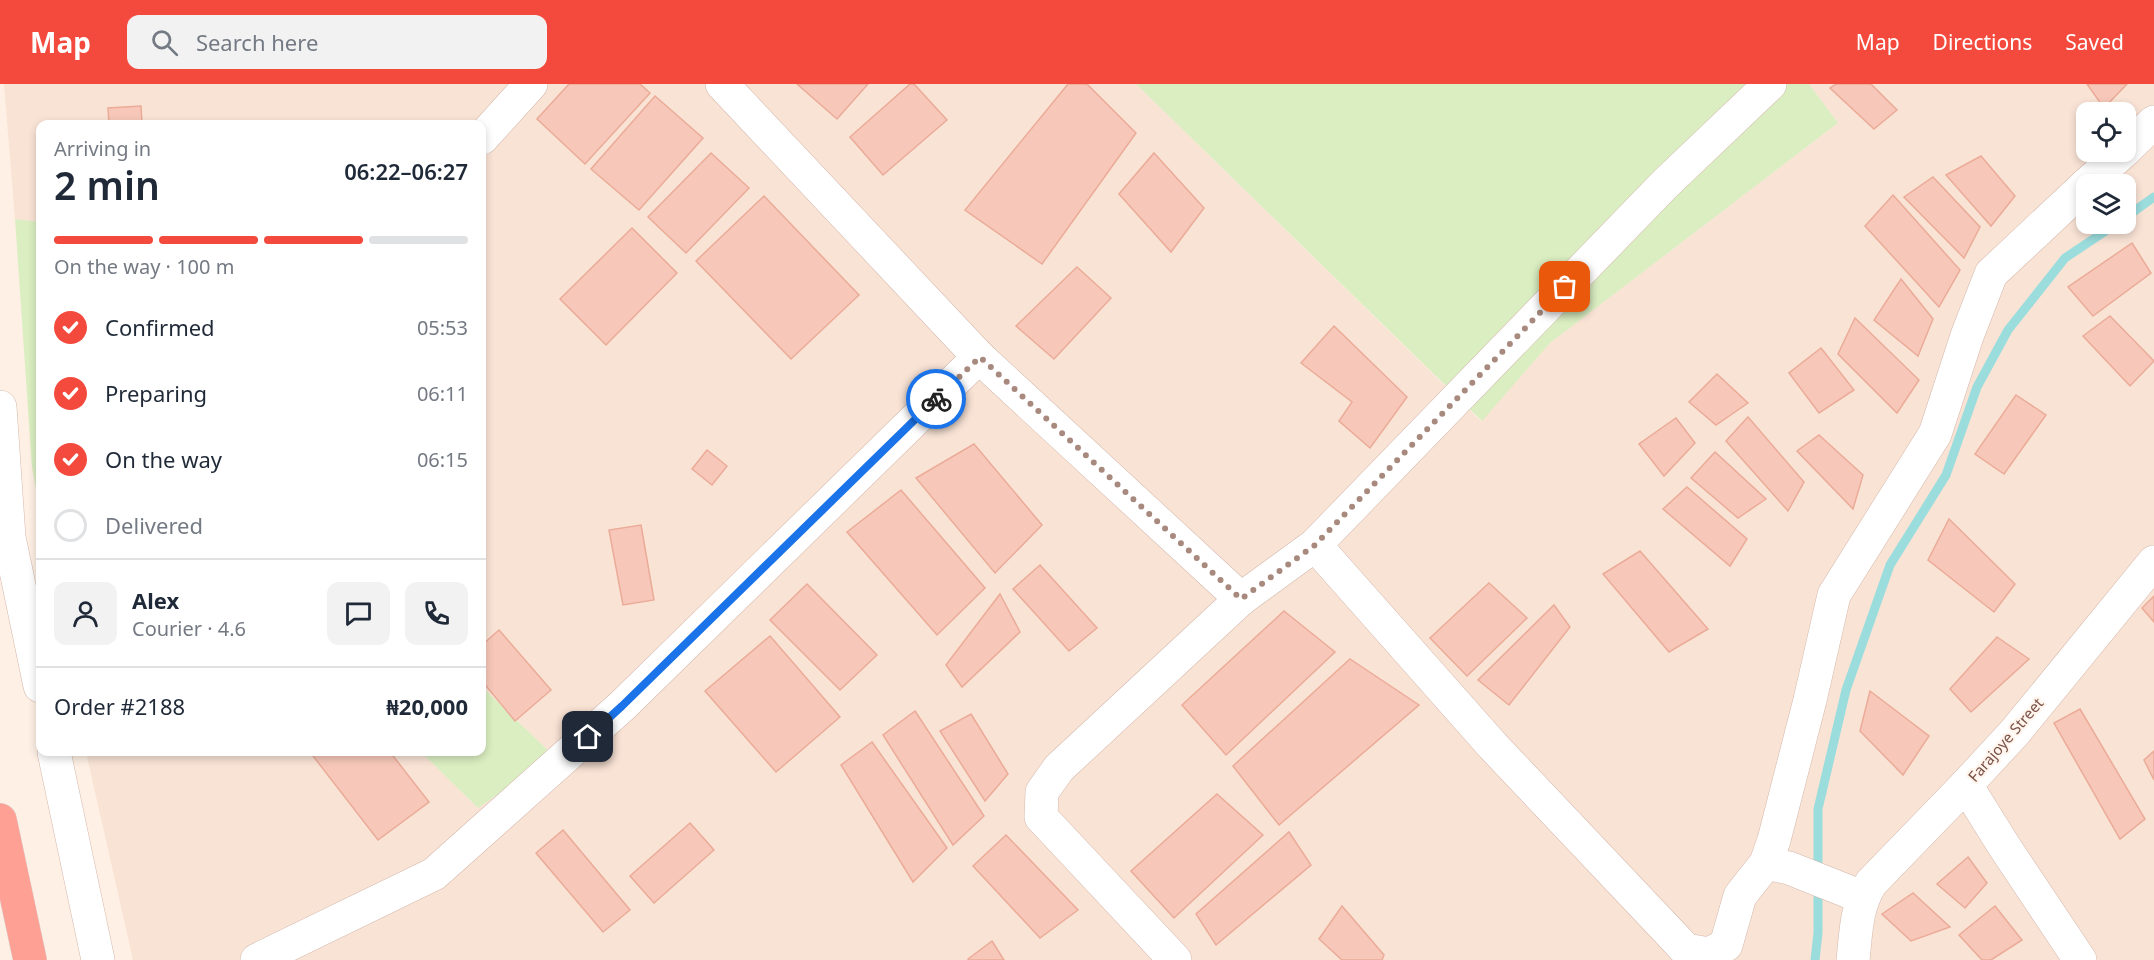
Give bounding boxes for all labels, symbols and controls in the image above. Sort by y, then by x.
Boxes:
search box [127,15,547,69]
text: Map [30,23,91,61]
icon: search [148,26,181,59]
text: Search here [196,27,318,57]
text: Map [1856,28,1900,56]
text: Directions [1933,28,2032,56]
text: Saved [2065,28,2124,56]
map controls [2076,102,2136,234]
button: locate [2076,102,2136,162]
text: Arriving in [54,135,151,162]
text: 06:22–06:27 [344,156,468,186]
text: 2 min [54,158,160,211]
button: layers [2076,174,2136,234]
text: On the way · 100 m [54,253,234,280]
pin [1539,261,1590,312]
icon: bag [1548,270,1581,303]
icon: check [54,311,87,344]
text: Confirmed [105,312,215,342]
text: 05:53 [417,314,468,341]
courier [906,369,966,429]
icon: check [54,377,87,410]
text: Preparing [105,378,207,408]
text: 06:11 [417,380,468,407]
icon: bike [920,383,953,416]
icon: check [54,443,87,476]
text: On the way [105,444,222,474]
text: 06:15 [417,446,468,473]
text: Delivered [105,510,203,540]
button: person [54,582,117,645]
button: chat [327,582,390,645]
button: phone [405,582,468,645]
text: Alex [132,585,179,615]
text: Courier · 4.6 [132,615,246,642]
text: Order #2188 [54,691,185,721]
text: ₦20,000 [386,691,468,721]
street label: Farajoye Street [1963,693,2048,786]
pin [562,711,613,762]
icon: home [571,720,604,753]

